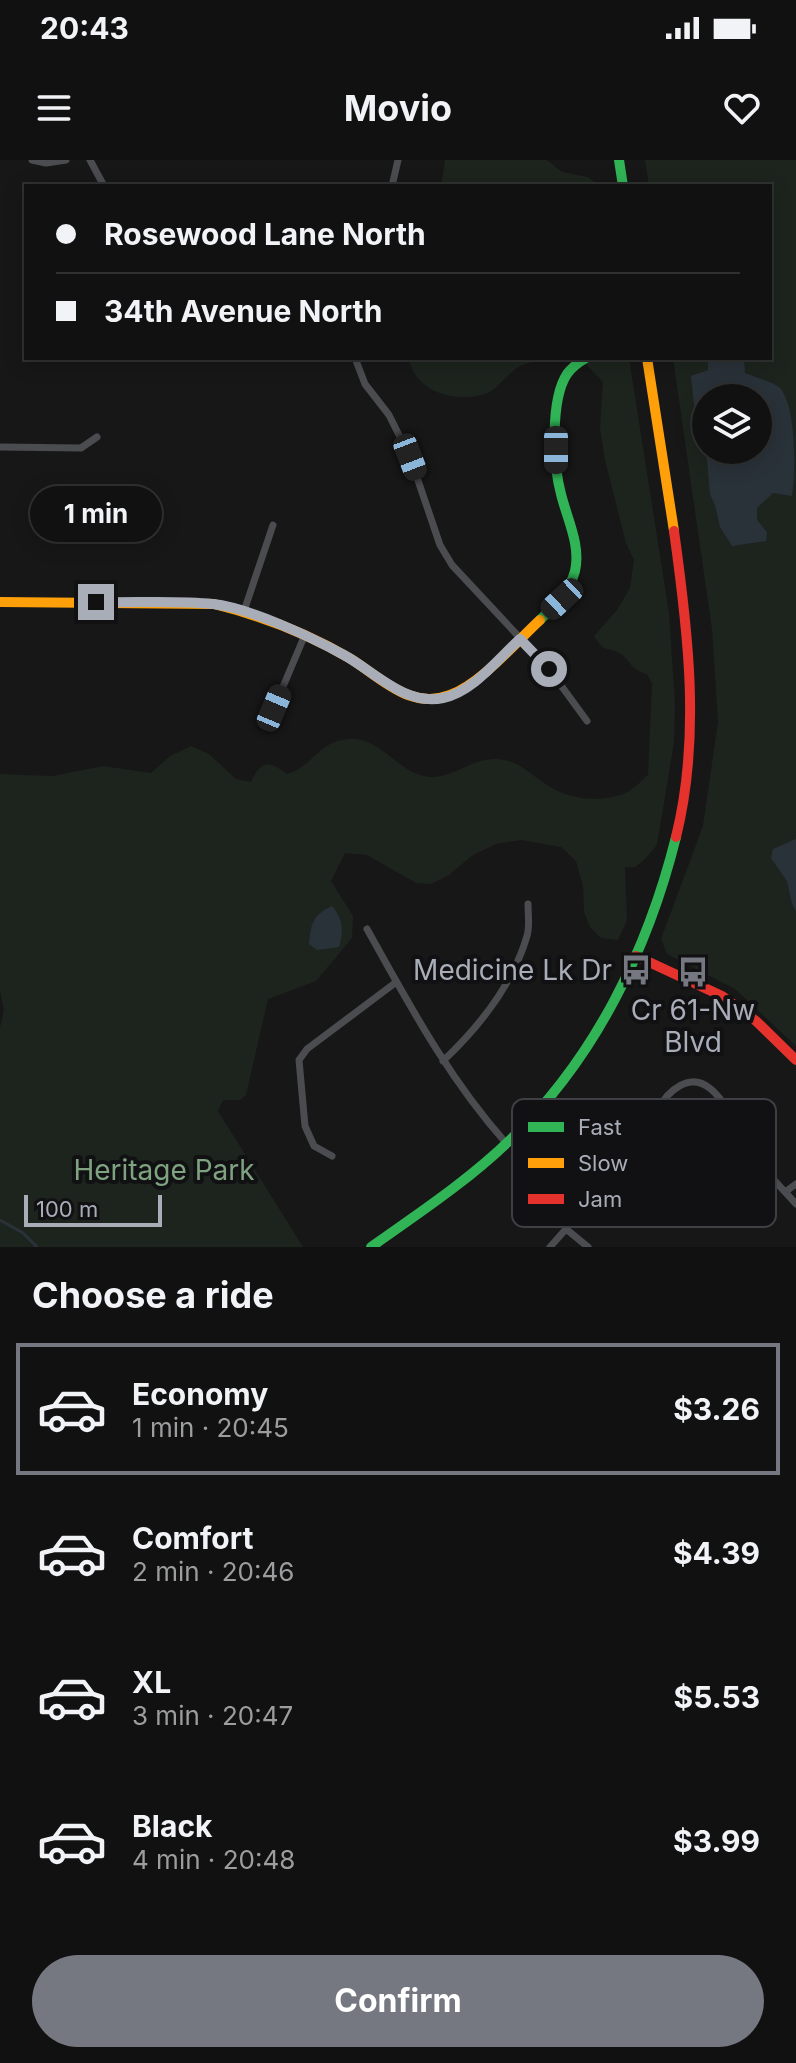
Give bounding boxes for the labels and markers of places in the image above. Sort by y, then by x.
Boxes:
place label: Medicine Lk Dr [413,953,612,987]
bus stop icon: Medicine Lk Dr [619,953,653,987]
bus stop icon: Cr 61-Nw Blvd [676,955,710,989]
place label: Cr 61-Nw Blvd [631,993,755,1059]

